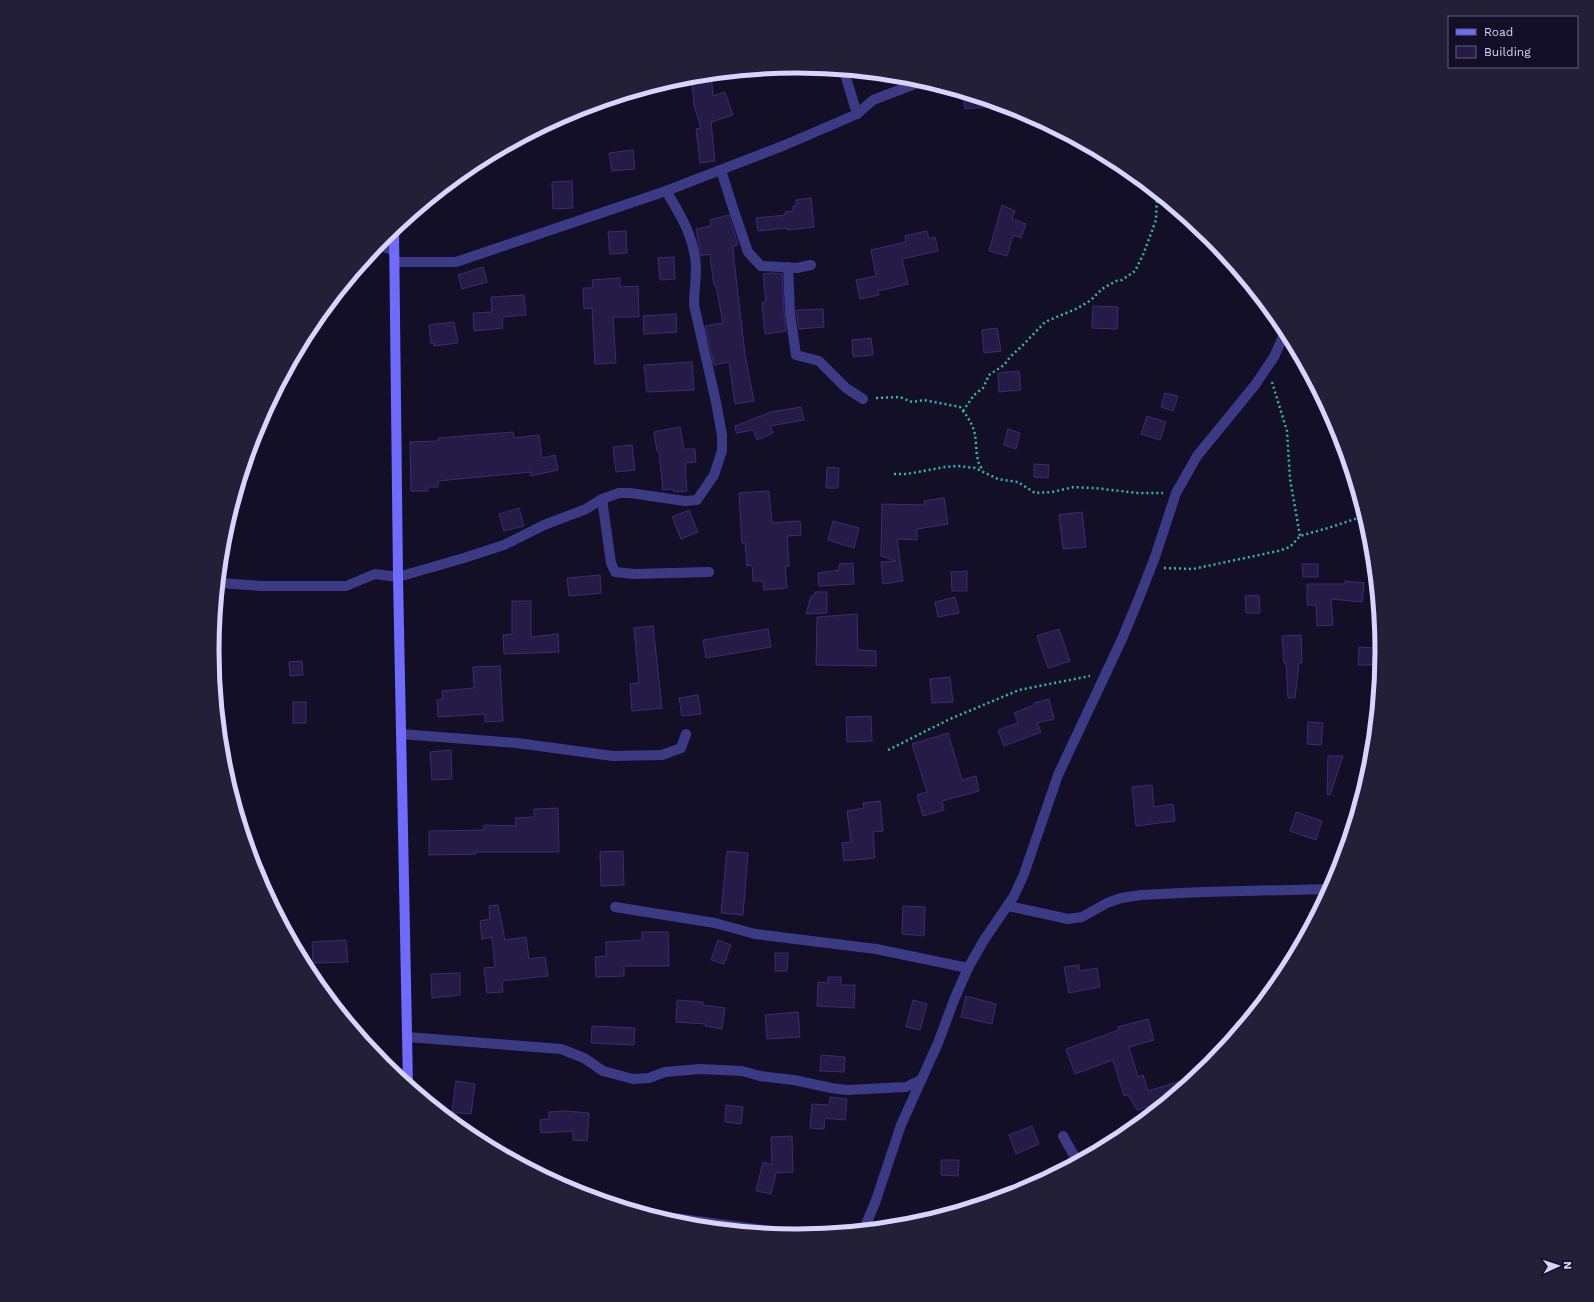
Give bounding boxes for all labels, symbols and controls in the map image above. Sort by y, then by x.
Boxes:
legend [1448,16,1578,68]
text: Road [1484,25,1513,39]
text: Building [1484,45,1531,59]
north arrow [1538,1246,1578,1286]
text: N [1561,1261,1574,1270]

